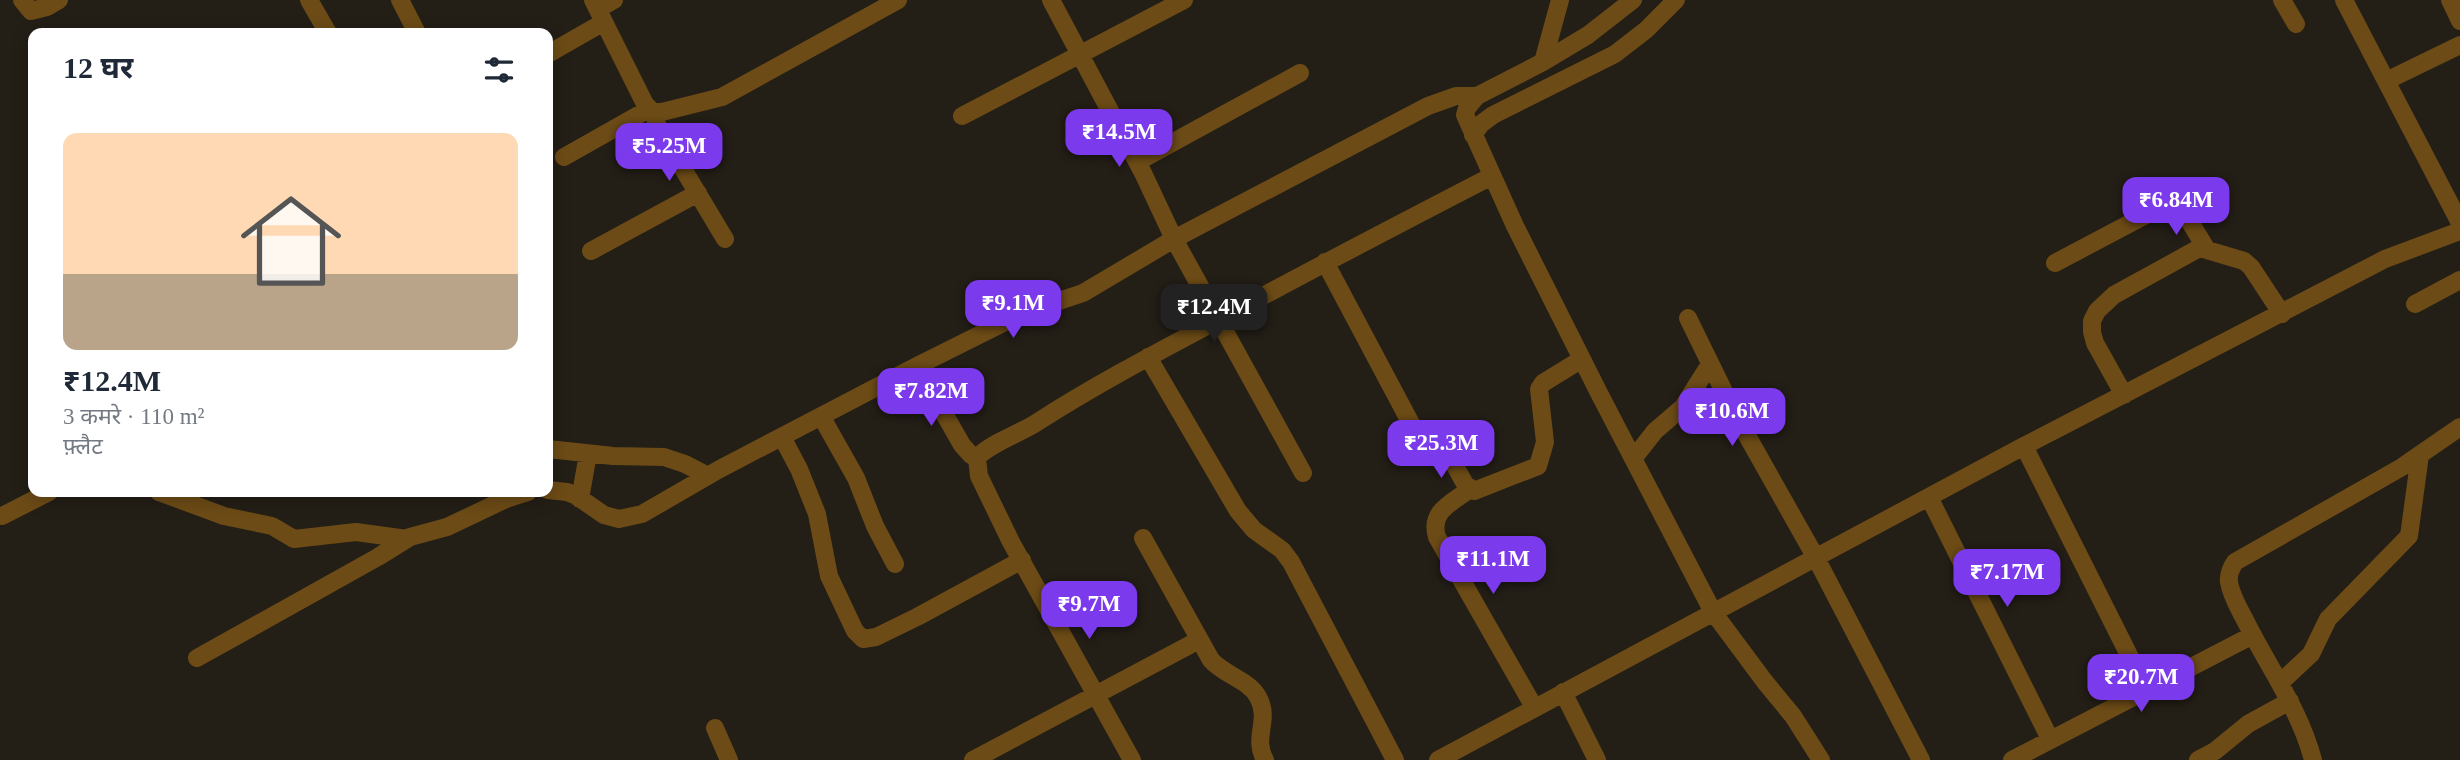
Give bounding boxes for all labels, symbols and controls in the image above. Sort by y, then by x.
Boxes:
text: 12 घर [63,51,133,84]
icon: filters [480,51,518,89]
pin: ₹14.5M [1062,110,1176,169]
text: ₹14.5M [1081,119,1157,144]
pin: ₹5.25M [612,124,726,183]
text: ₹5.25M [631,133,707,158]
pin: ₹6.84M [2119,177,2233,237]
icon: home [228,178,354,304]
text: ₹6.84M [2138,187,2214,212]
pin: ₹9.1M [964,280,1062,340]
pin: ₹12.4M [1157,284,1271,344]
text: ₹9.1M [981,290,1045,315]
text: ₹12.4M [1176,294,1252,319]
text: ₹12.4M [63,364,161,397]
pin: ₹7.82M [874,368,988,428]
text: ₹7.82M [893,378,969,403]
pin: ₹10.6M [1675,388,1789,448]
text: ₹10.6M [1694,398,1770,423]
text: 3 कमरे · 110 m² [63,404,204,429]
pin: ₹25.3M [1384,420,1498,480]
text: ₹25.3M [1403,430,1479,455]
text: फ़्लैट [63,434,103,459]
pin: ₹11.1M [1436,536,1550,596]
text: ₹11.1M [1456,546,1530,571]
pin: ₹7.17M [1950,550,2064,609]
text: ₹7.17M [1969,559,2045,584]
pin: ₹9.7M [1040,582,1138,641]
text: ₹9.7M [1057,591,1121,616]
pin: ₹20.7M [2084,654,2198,714]
text: ₹20.7M [2103,664,2179,689]

